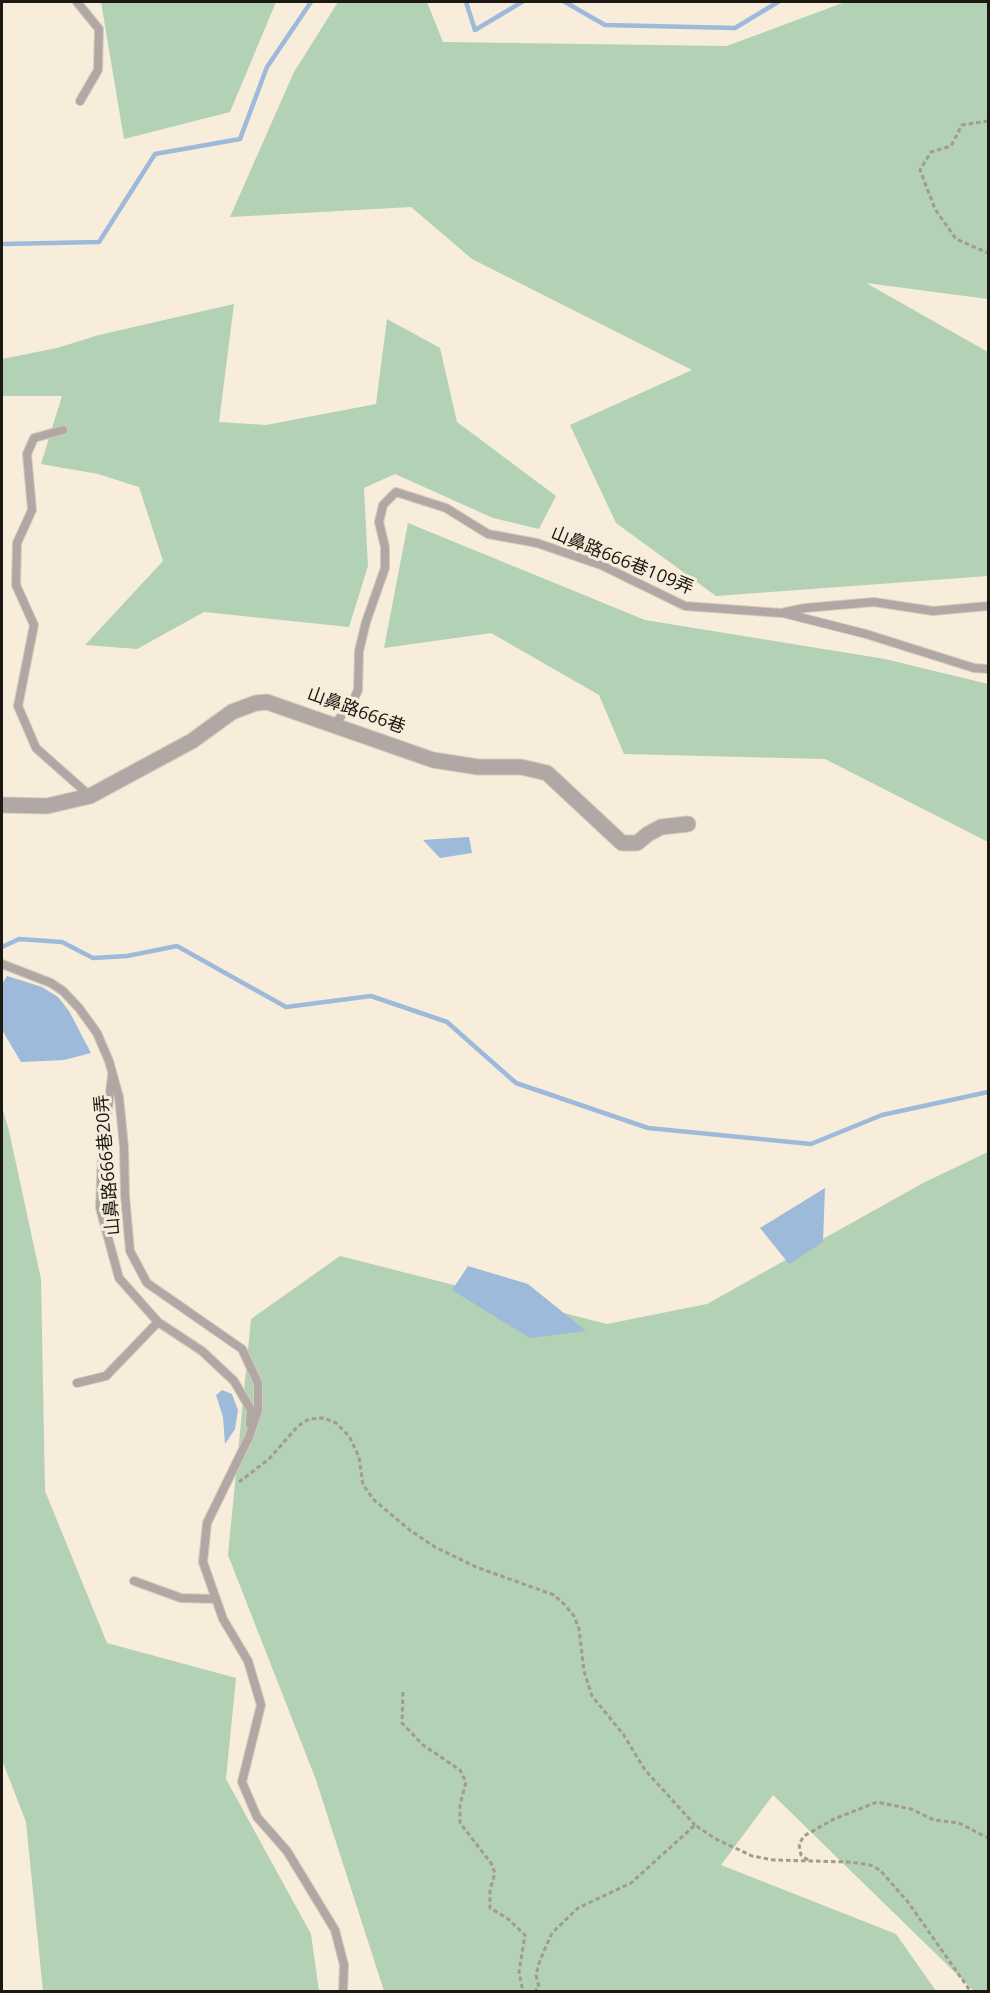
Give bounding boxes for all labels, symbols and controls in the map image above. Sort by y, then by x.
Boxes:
street label: 山鼻路666巷109弄 [548,523,696,599]
street label: 山鼻路666巷 [304,683,408,739]
street label: 山鼻路666巷20弄 [91,1094,125,1236]

